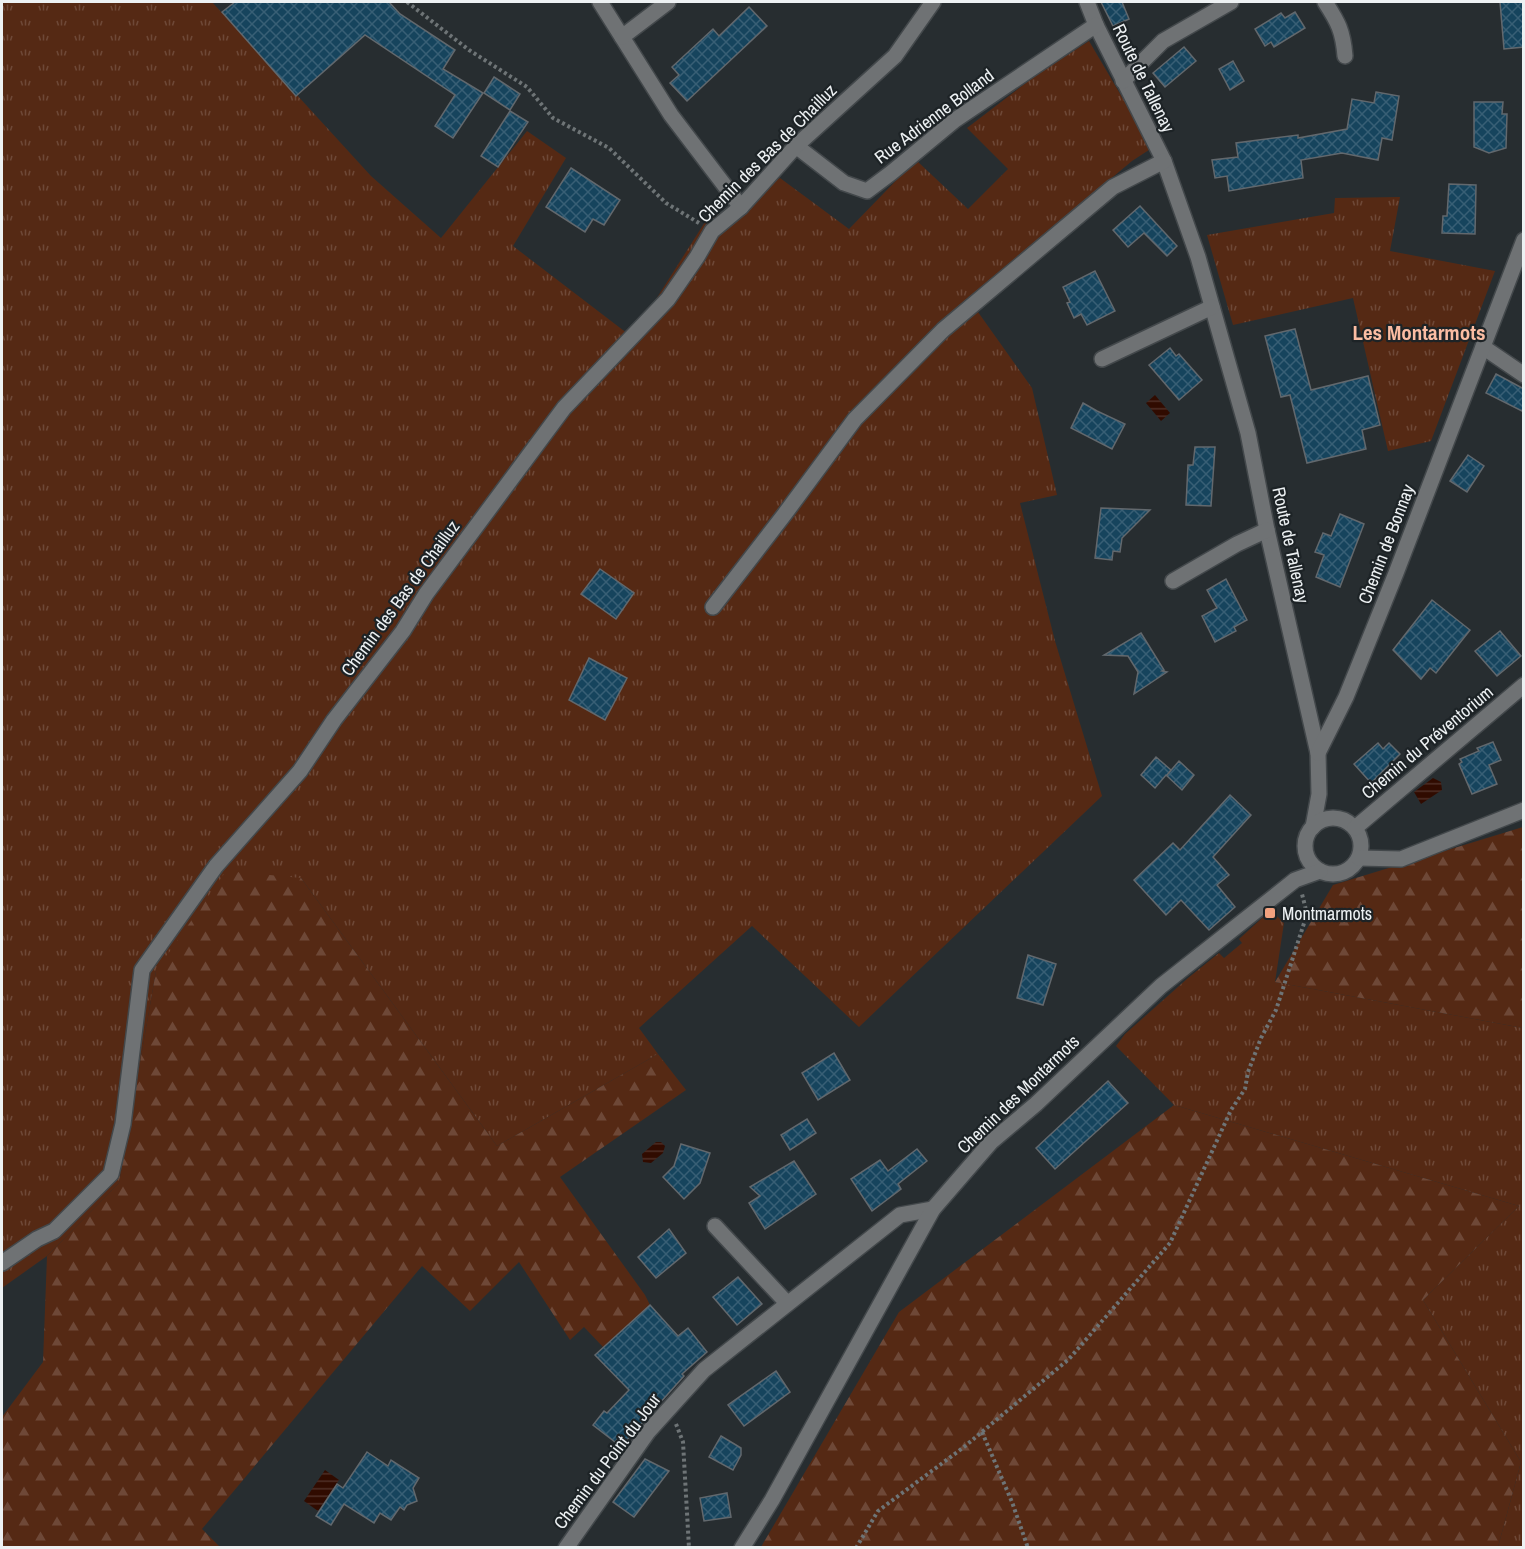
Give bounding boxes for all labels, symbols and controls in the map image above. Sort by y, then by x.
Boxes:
street label: Route de Tallenay [1107,19,1181,137]
street label: Rue Adrienne Bolland [869,63,999,169]
street label: Chemin des Bas de Chailluz [692,78,842,228]
district label: Les Montarmots [1353,318,1486,347]
street label: Chemin de Bonnay [1352,480,1421,607]
street label: Route de Tallenay [1266,485,1316,606]
street label: Chemin des Bas de Chailluz [335,515,465,681]
street label: Chemin du Préventorium [1356,679,1498,805]
place label: Montmarmots [1282,901,1372,926]
marker: Montmarmots [1263,906,1277,920]
street label: Chemin des Montarmots [951,1029,1085,1159]
street label: Chemin du Point du Jour [548,1388,666,1534]

